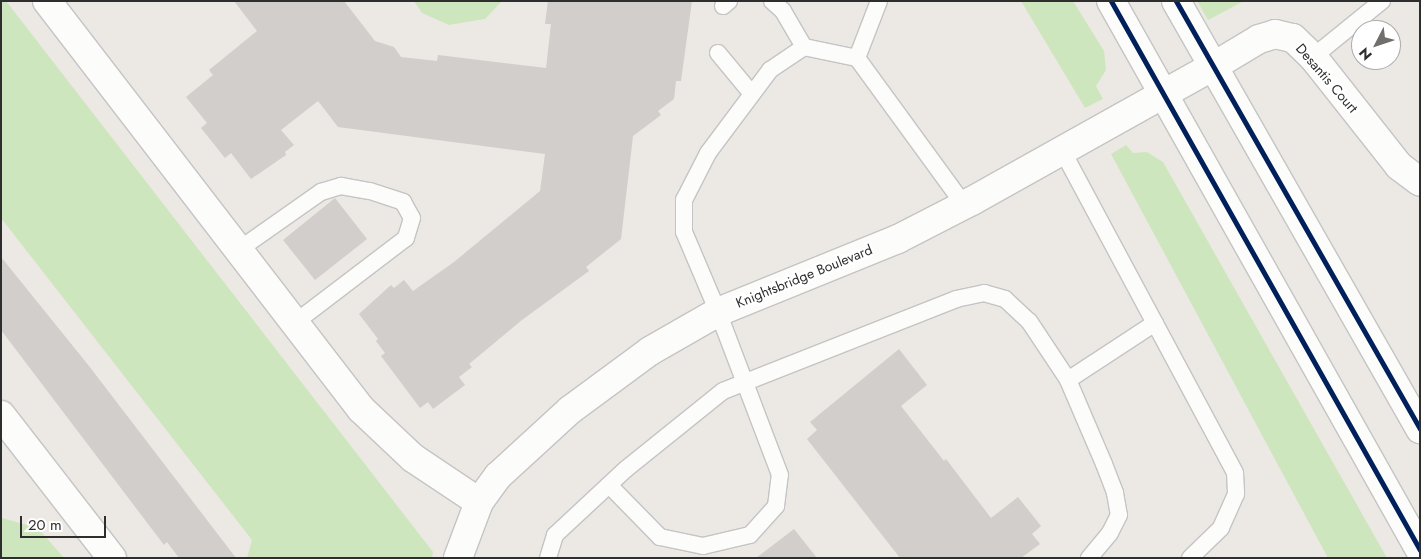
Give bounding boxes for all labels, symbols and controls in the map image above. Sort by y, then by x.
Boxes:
north arrow [1351,20,1401,70]
street label: Desantis Court [1292,40,1362,116]
text: N [1354,43,1377,65]
street label: Knightsbridge Boulevard [733,241,875,311]
scale bar [22,506,109,538]
text: 20 m [28,514,62,536]

